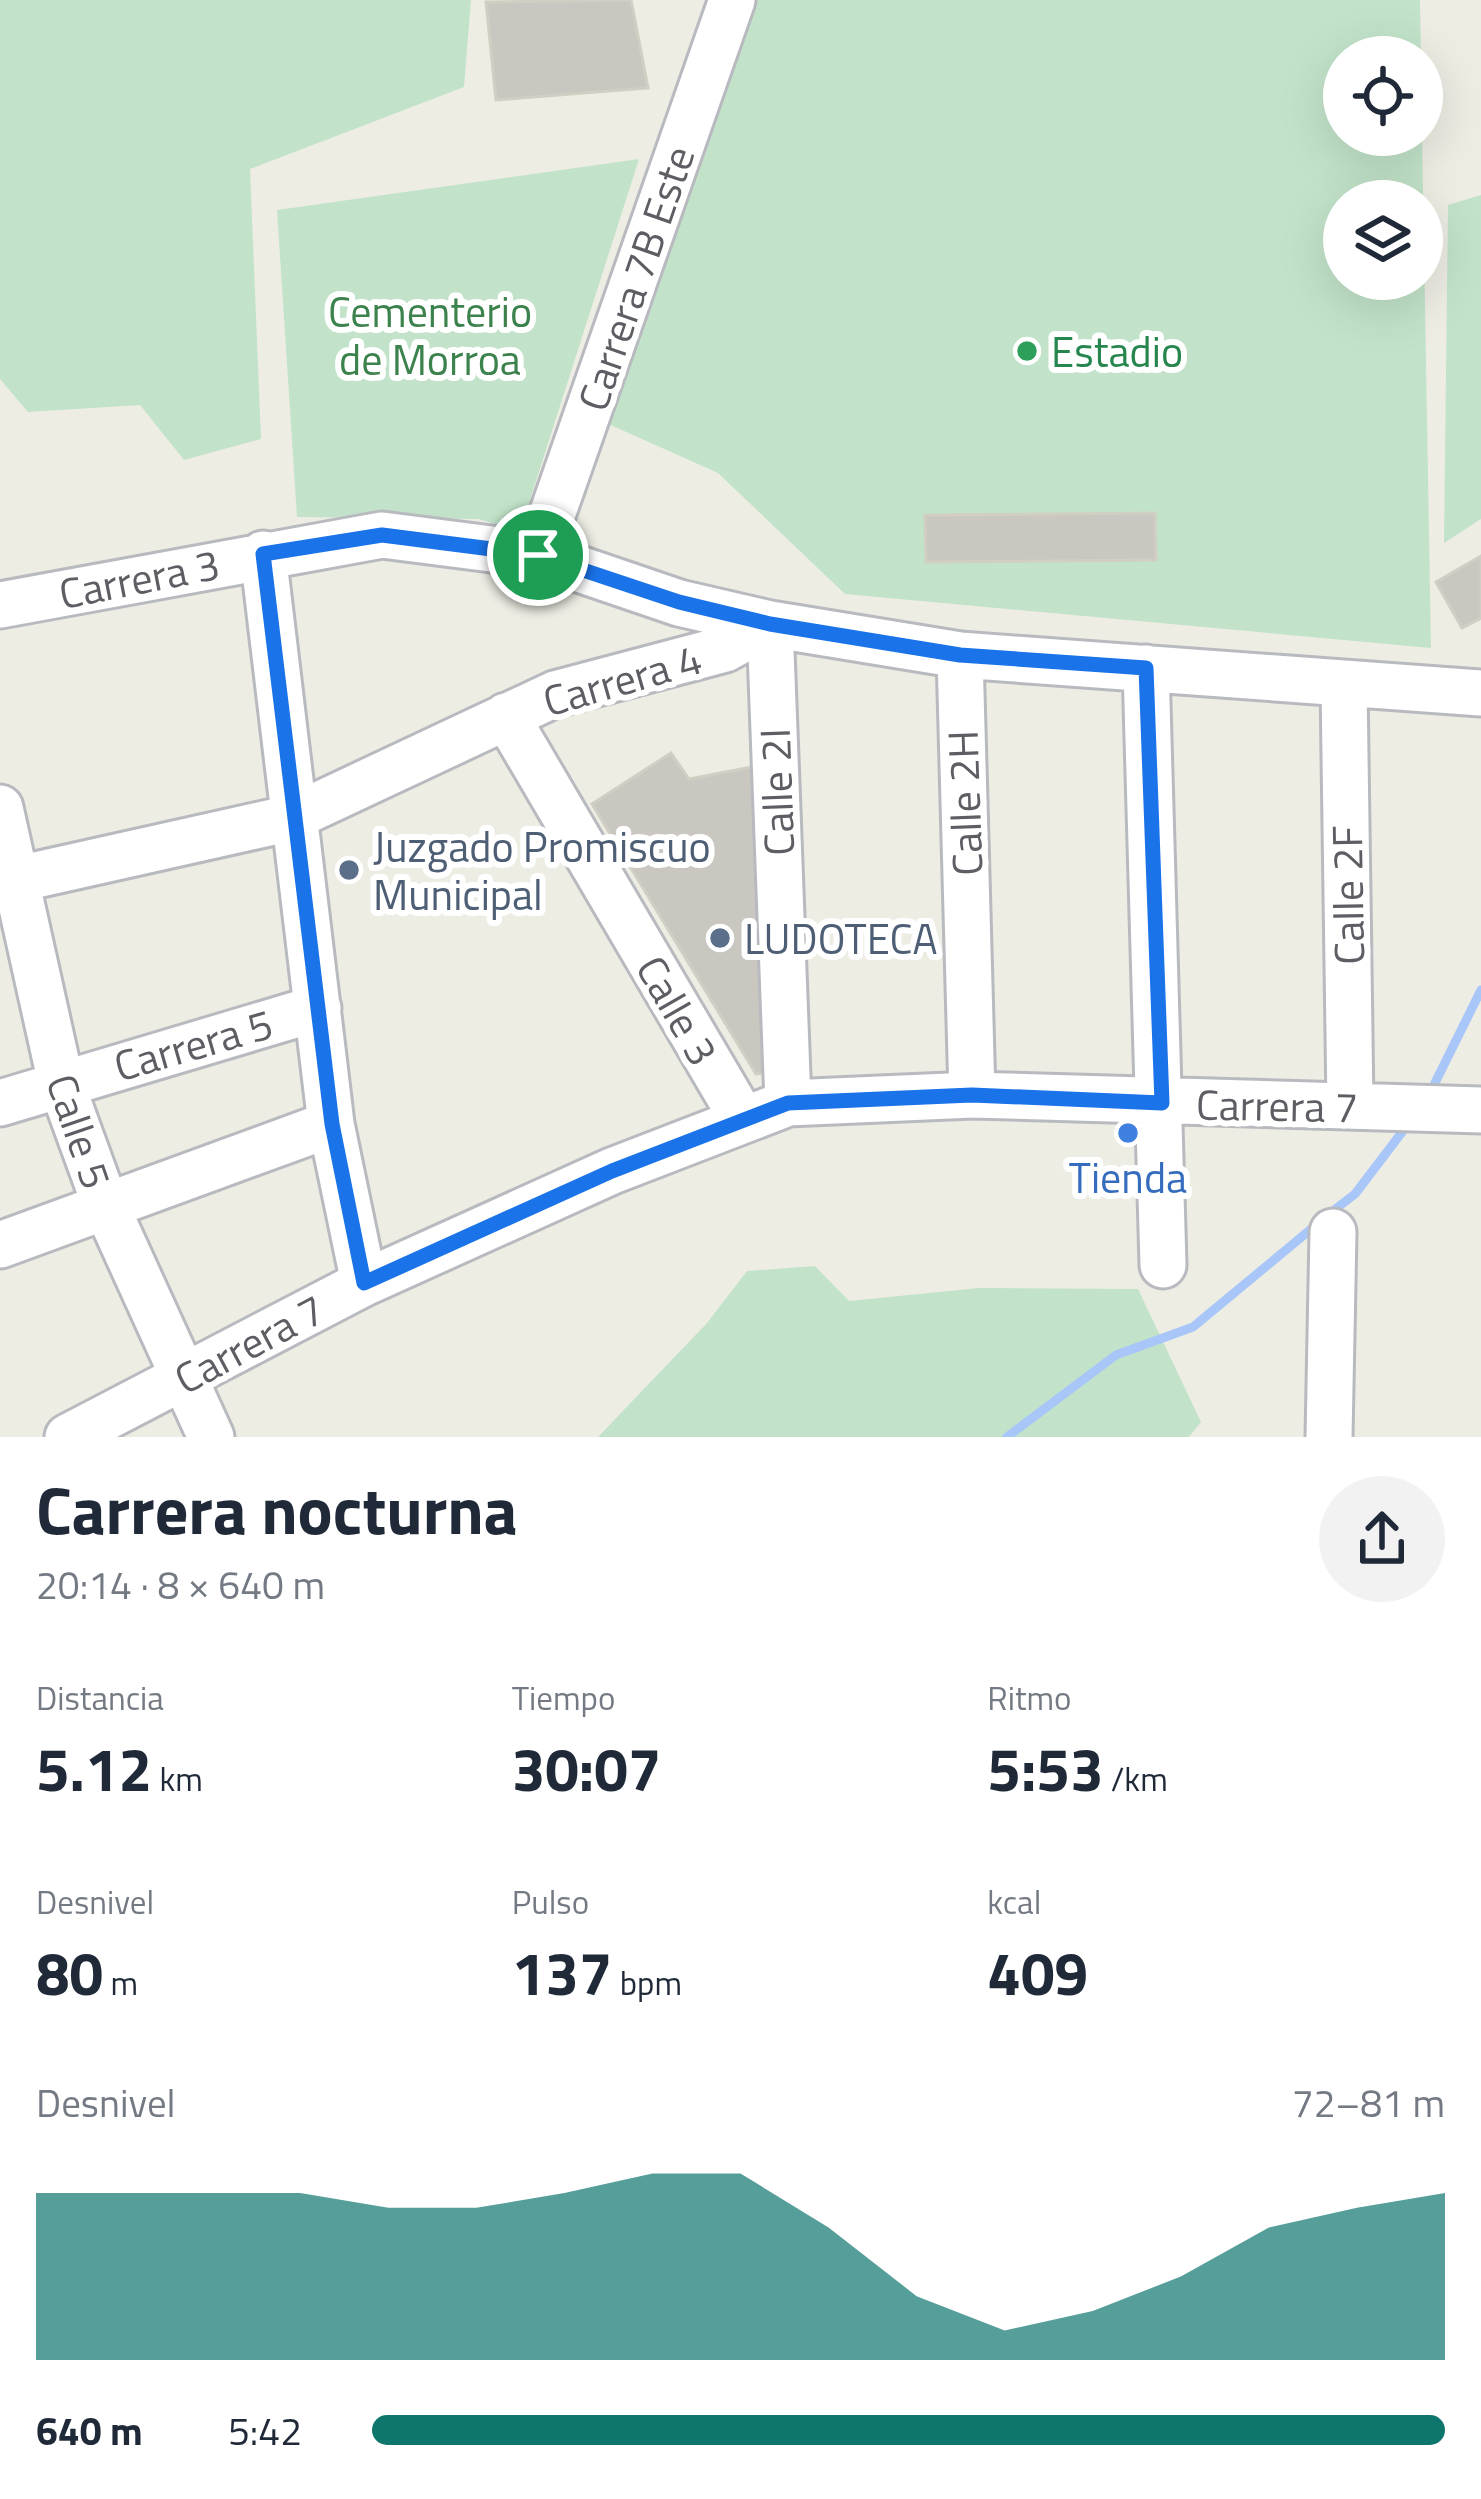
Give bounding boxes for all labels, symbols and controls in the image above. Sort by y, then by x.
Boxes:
map controls [1323,36,1443,300]
button: locate [1323,36,1443,156]
street label: Carrera 7B Este [560,137,710,419]
button: layers [1323,180,1443,300]
park label: Cementerio de Morroa [328,279,532,391]
place label: Estadio [1051,319,1183,383]
marker: Estadio [1014,338,1040,364]
pin [487,504,589,606]
icon: arrive [505,522,571,588]
street label: Carrera 3 [53,531,225,625]
street label: Carrera 4 [535,626,709,732]
street label: Calle 2I [742,727,810,857]
street label: Calle 2H [929,729,999,877]
place label: Juzgado Promiscuo Municipal [373,814,711,926]
street label: Calle 2F [1314,825,1380,965]
marker: Juzgado Promiscuo Municipal [336,857,362,883]
place label: LUDOTECA [744,906,937,970]
marker: LUDOTECA [707,925,733,951]
street label: Calle 3 [621,943,735,1077]
street label: Carrera 5 [106,991,280,1097]
street label: Calle 5 [31,1065,129,1197]
street label: Carrera 7 [1195,1072,1359,1138]
marker: Tienda [1115,1120,1141,1146]
place label: Tienda [1069,1145,1187,1209]
street label: Carrera 7 [162,1277,336,1409]
text: Carrera nocturna [36,1459,517,1560]
button: share [1319,1476,1445,1602]
text: 20:14 · 8 × 640 m [36,1555,325,1614]
text: Distancia [36,1673,164,1723]
text: Tiempo [512,1673,615,1723]
text: Ritmo [987,1673,1071,1723]
text: 5.12 [36,1723,152,1814]
text: 30:07 [512,1723,661,1814]
text: 5:53 [987,1723,1104,1814]
text: km [152,1754,203,1804]
text: /km [1104,1754,1168,1804]
text: Desnivel [36,1877,154,1927]
text: Pulso [512,1877,589,1927]
text: kcal [987,1877,1041,1927]
text: 80 [36,1927,103,2018]
text: 137 [512,1927,612,2018]
text: 409 [987,1927,1088,2018]
text: m [103,1958,138,2008]
text: bpm [612,1958,682,2008]
text: Desnivel [36,2073,176,2132]
text: 72–81 m [1292,2073,1445,2132]
text: 640 m [36,2401,143,2460]
text: 5:42 [228,2401,302,2460]

